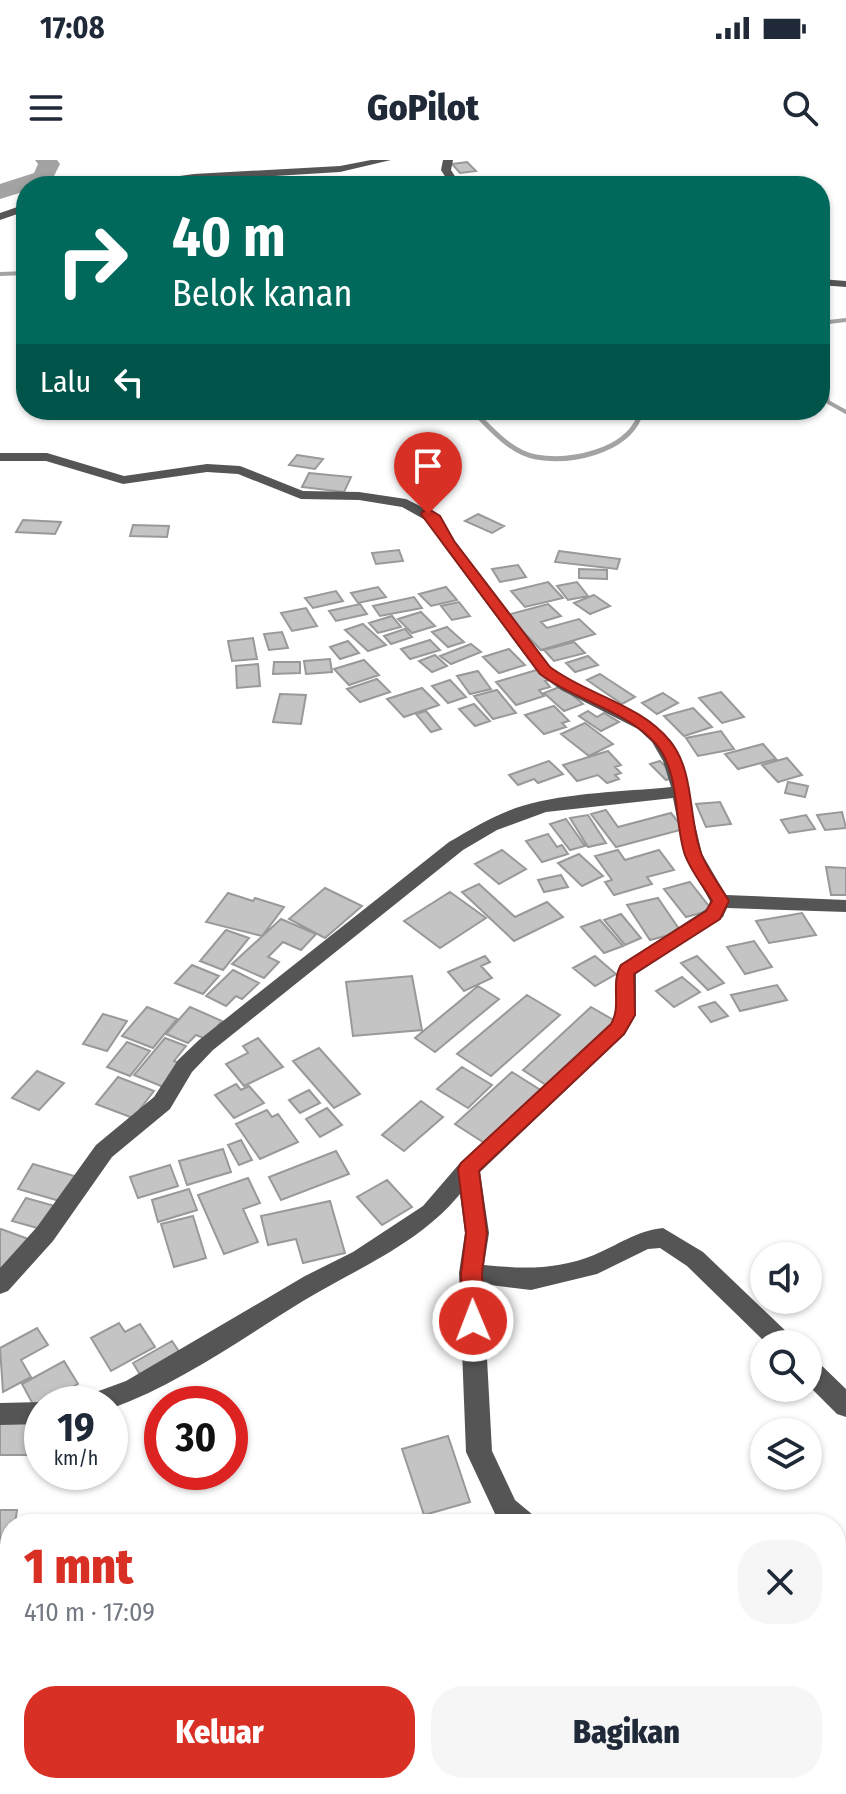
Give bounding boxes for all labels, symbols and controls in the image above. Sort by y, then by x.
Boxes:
text: 17:08 [40,10,105,46]
icon: menu [24,86,68,130]
text: GoPilot [367,86,479,130]
icon: search [778,86,822,130]
text: 40 m [172,204,286,271]
icon: right [40,208,144,312]
text: Belok kanan [172,272,352,316]
icon: left [107,360,151,404]
text: Lalu [40,364,91,400]
pin [394,432,462,514]
icon: arrive [406,444,450,488]
map controls [750,1242,822,1490]
button: sound [750,1242,822,1314]
position arrow [431,1279,515,1363]
button: search [750,1330,822,1402]
speed limit sign: 30 [144,1386,248,1490]
text: 19 [57,1404,95,1452]
button: layers [750,1418,822,1490]
text: km/h [54,1446,98,1470]
text: 1 mnt [24,1538,133,1596]
button: close [738,1540,822,1624]
text: 410 m · 17:09 [24,1597,155,1628]
button: Keluar [24,1686,415,1778]
button: Bagikan [431,1686,822,1778]

